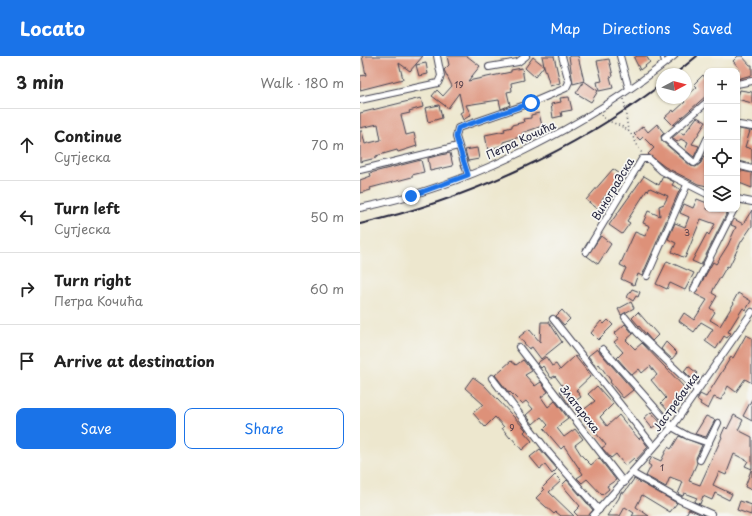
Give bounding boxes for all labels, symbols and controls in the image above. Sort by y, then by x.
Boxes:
text: Locato [20,14,85,42]
text: Map [550,18,580,39]
text: Directions [602,18,670,39]
text: Saved [692,18,732,39]
north arrow [656,68,692,104]
map controls [704,68,740,212]
button: + [704,68,740,104]
text: 3 min [16,69,64,95]
text: Walk · 180 m [261,73,344,92]
house number: 19 [454,77,464,91]
route start [522,94,540,112]
button: − [704,104,740,140]
street label: Петра Кочића [483,116,559,163]
text: Continue [54,124,122,147]
icon: ahead [16,134,38,156]
text: 70 m [311,135,344,154]
button: locate [704,140,740,176]
text: Сутјеска [54,147,111,166]
street label: Виноградска [587,154,638,223]
button: layers [704,176,740,212]
route end [402,187,420,205]
text: Turn left [54,196,120,219]
icon: left [16,206,38,228]
text: 50 m [310,207,344,226]
text: Сутјеска [54,219,111,238]
house number: 3 [684,225,690,239]
text: Turn right [54,268,131,291]
icon: right [16,278,38,300]
text: 60 m [310,279,344,298]
text: Петра Кочића [54,291,143,310]
text: Arrive at destination [54,349,215,372]
icon: arrive [16,350,38,372]
street label: Јастребачка [648,369,703,435]
street label: Златарска [556,380,605,436]
button: Save [16,408,176,449]
button: Share [184,408,344,449]
house number: 9 [509,420,515,434]
house number: 1 [660,460,664,474]

